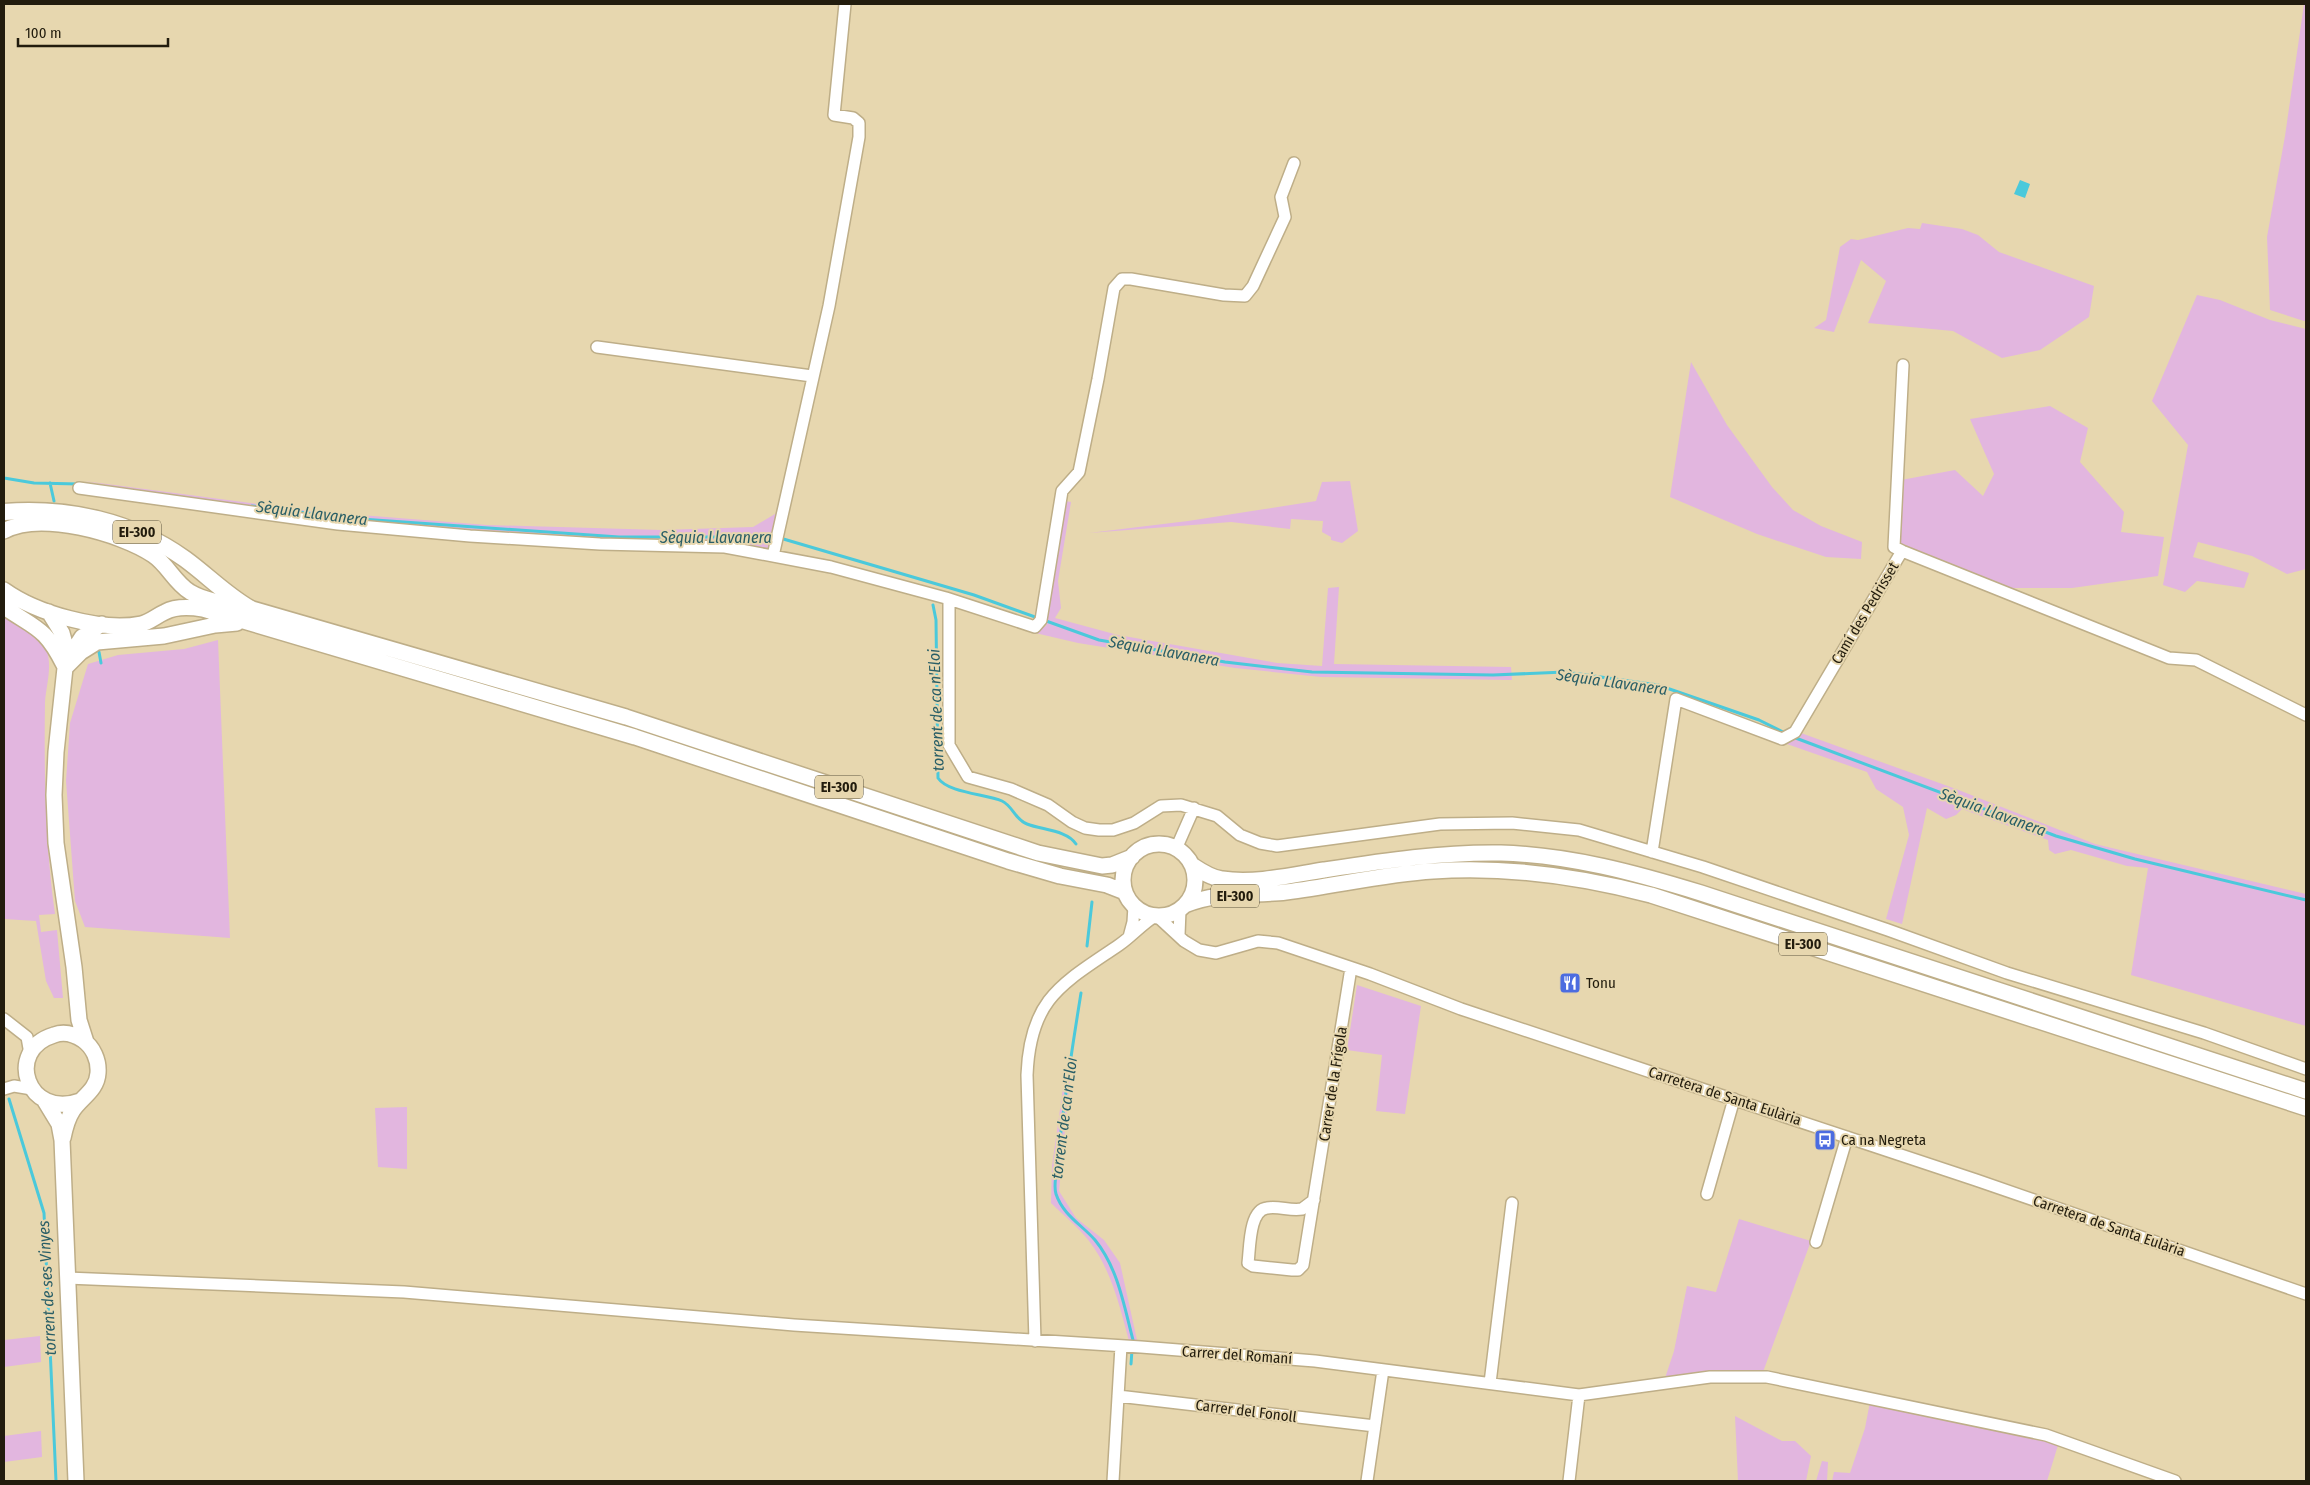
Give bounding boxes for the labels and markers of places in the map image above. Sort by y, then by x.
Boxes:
restaurant icon: Tonu [1558,971,1582,995]
place label: Tonu [1586,974,1616,992]
bus stop icon: Ca na Negreta [1813,1128,1837,1152]
place label: Ca na Negreta [1841,1131,1926,1149]

